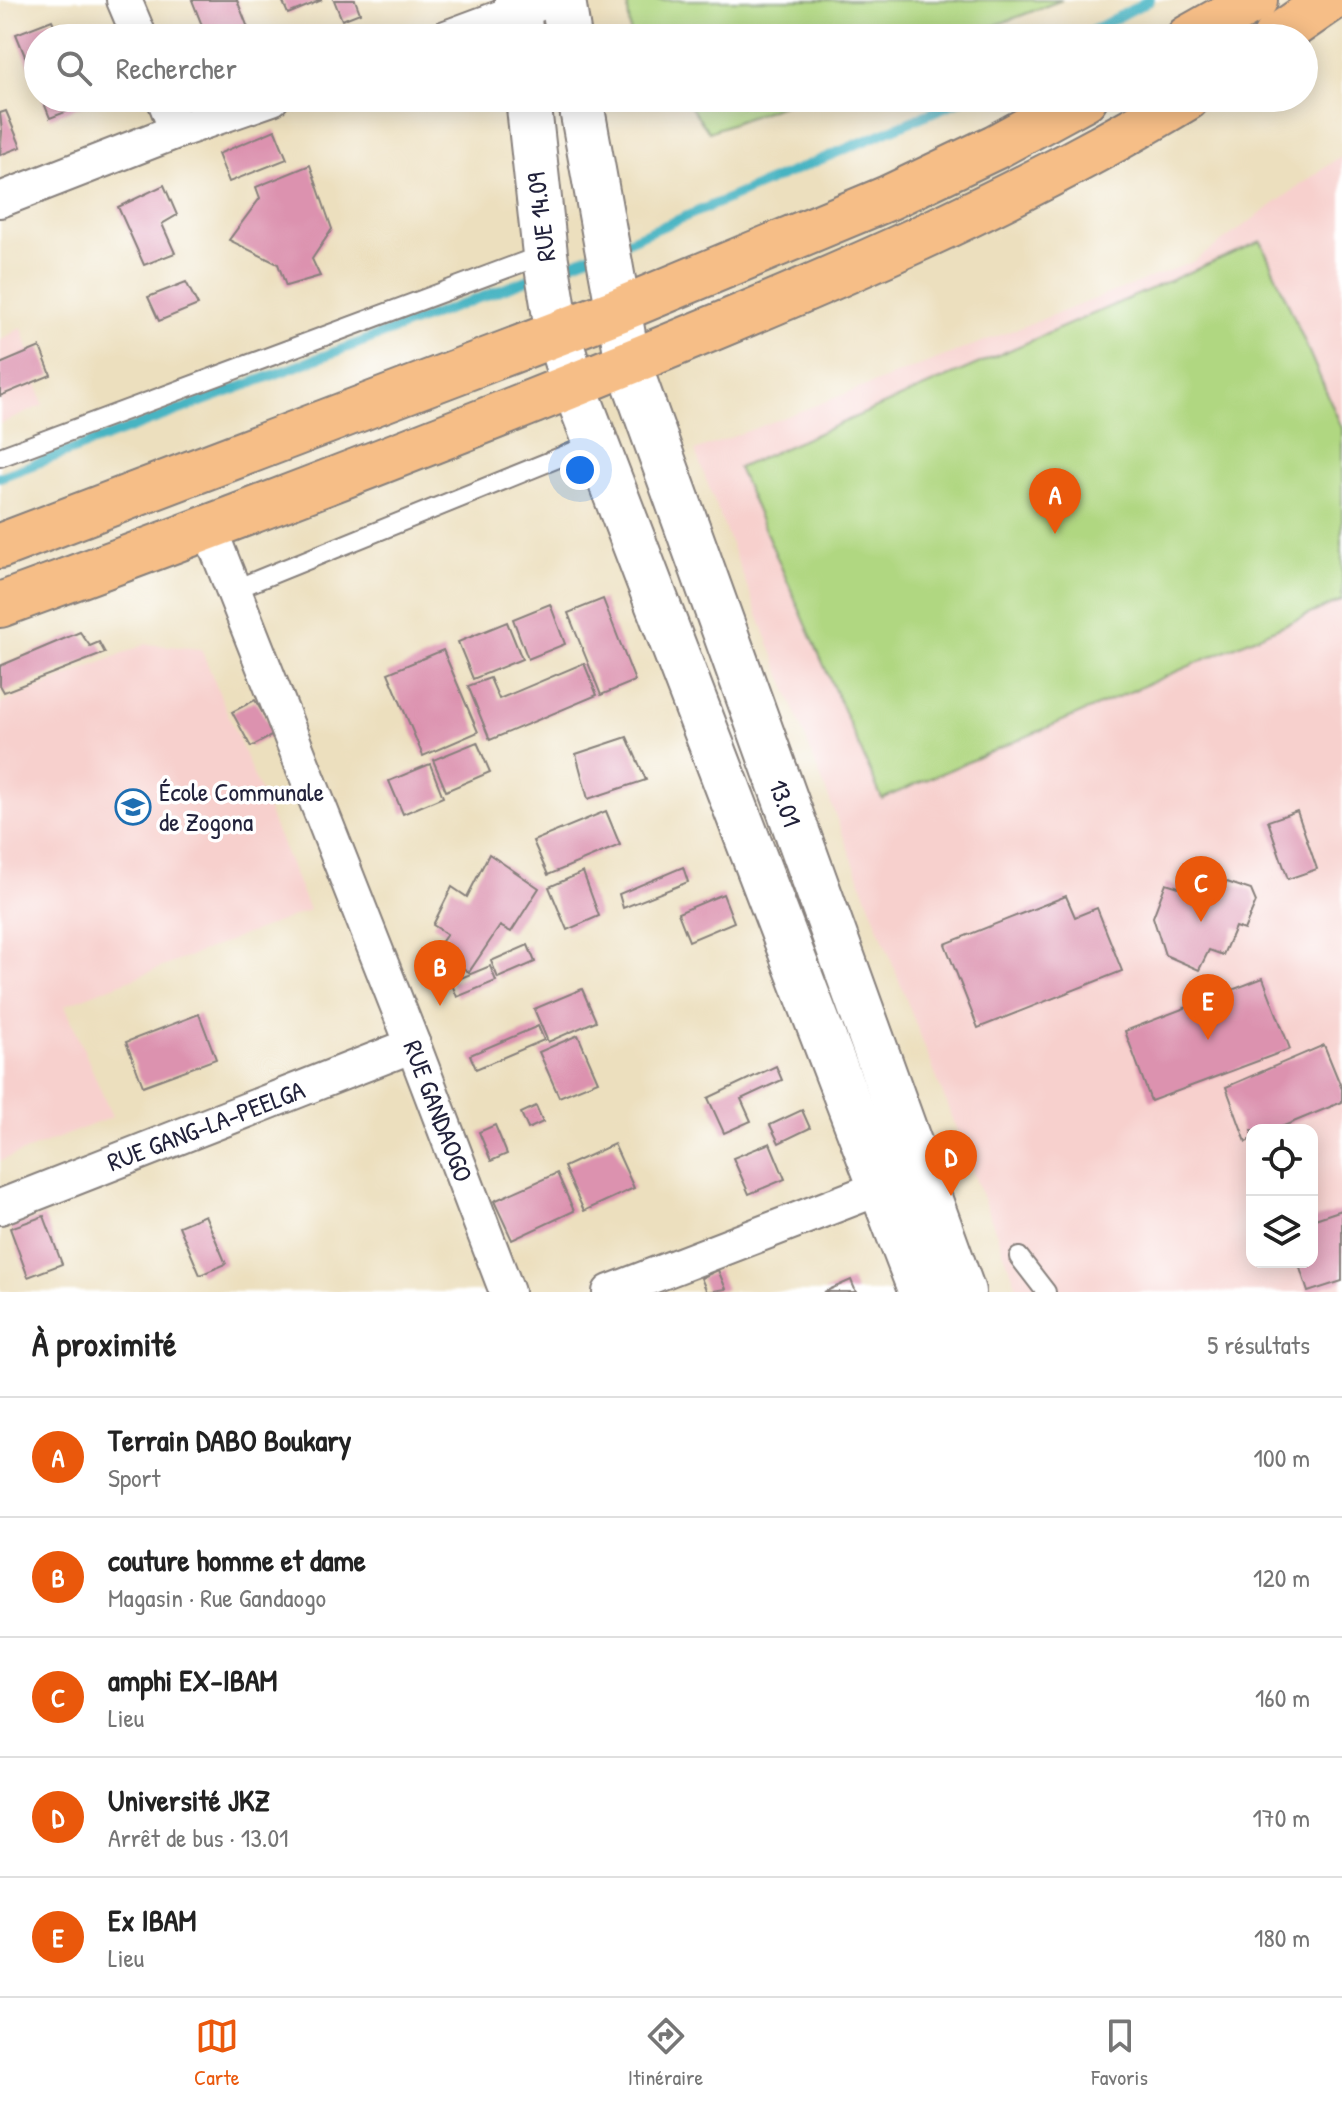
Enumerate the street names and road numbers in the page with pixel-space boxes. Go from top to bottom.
street label: RUE 14.09 [518,170,563,264]
street label: 13.01 [761,774,810,831]
street label: RUE GANDAOGO [395,1035,482,1187]
street label: RUE GANG-LA-PEELGA [102,1072,310,1179]

